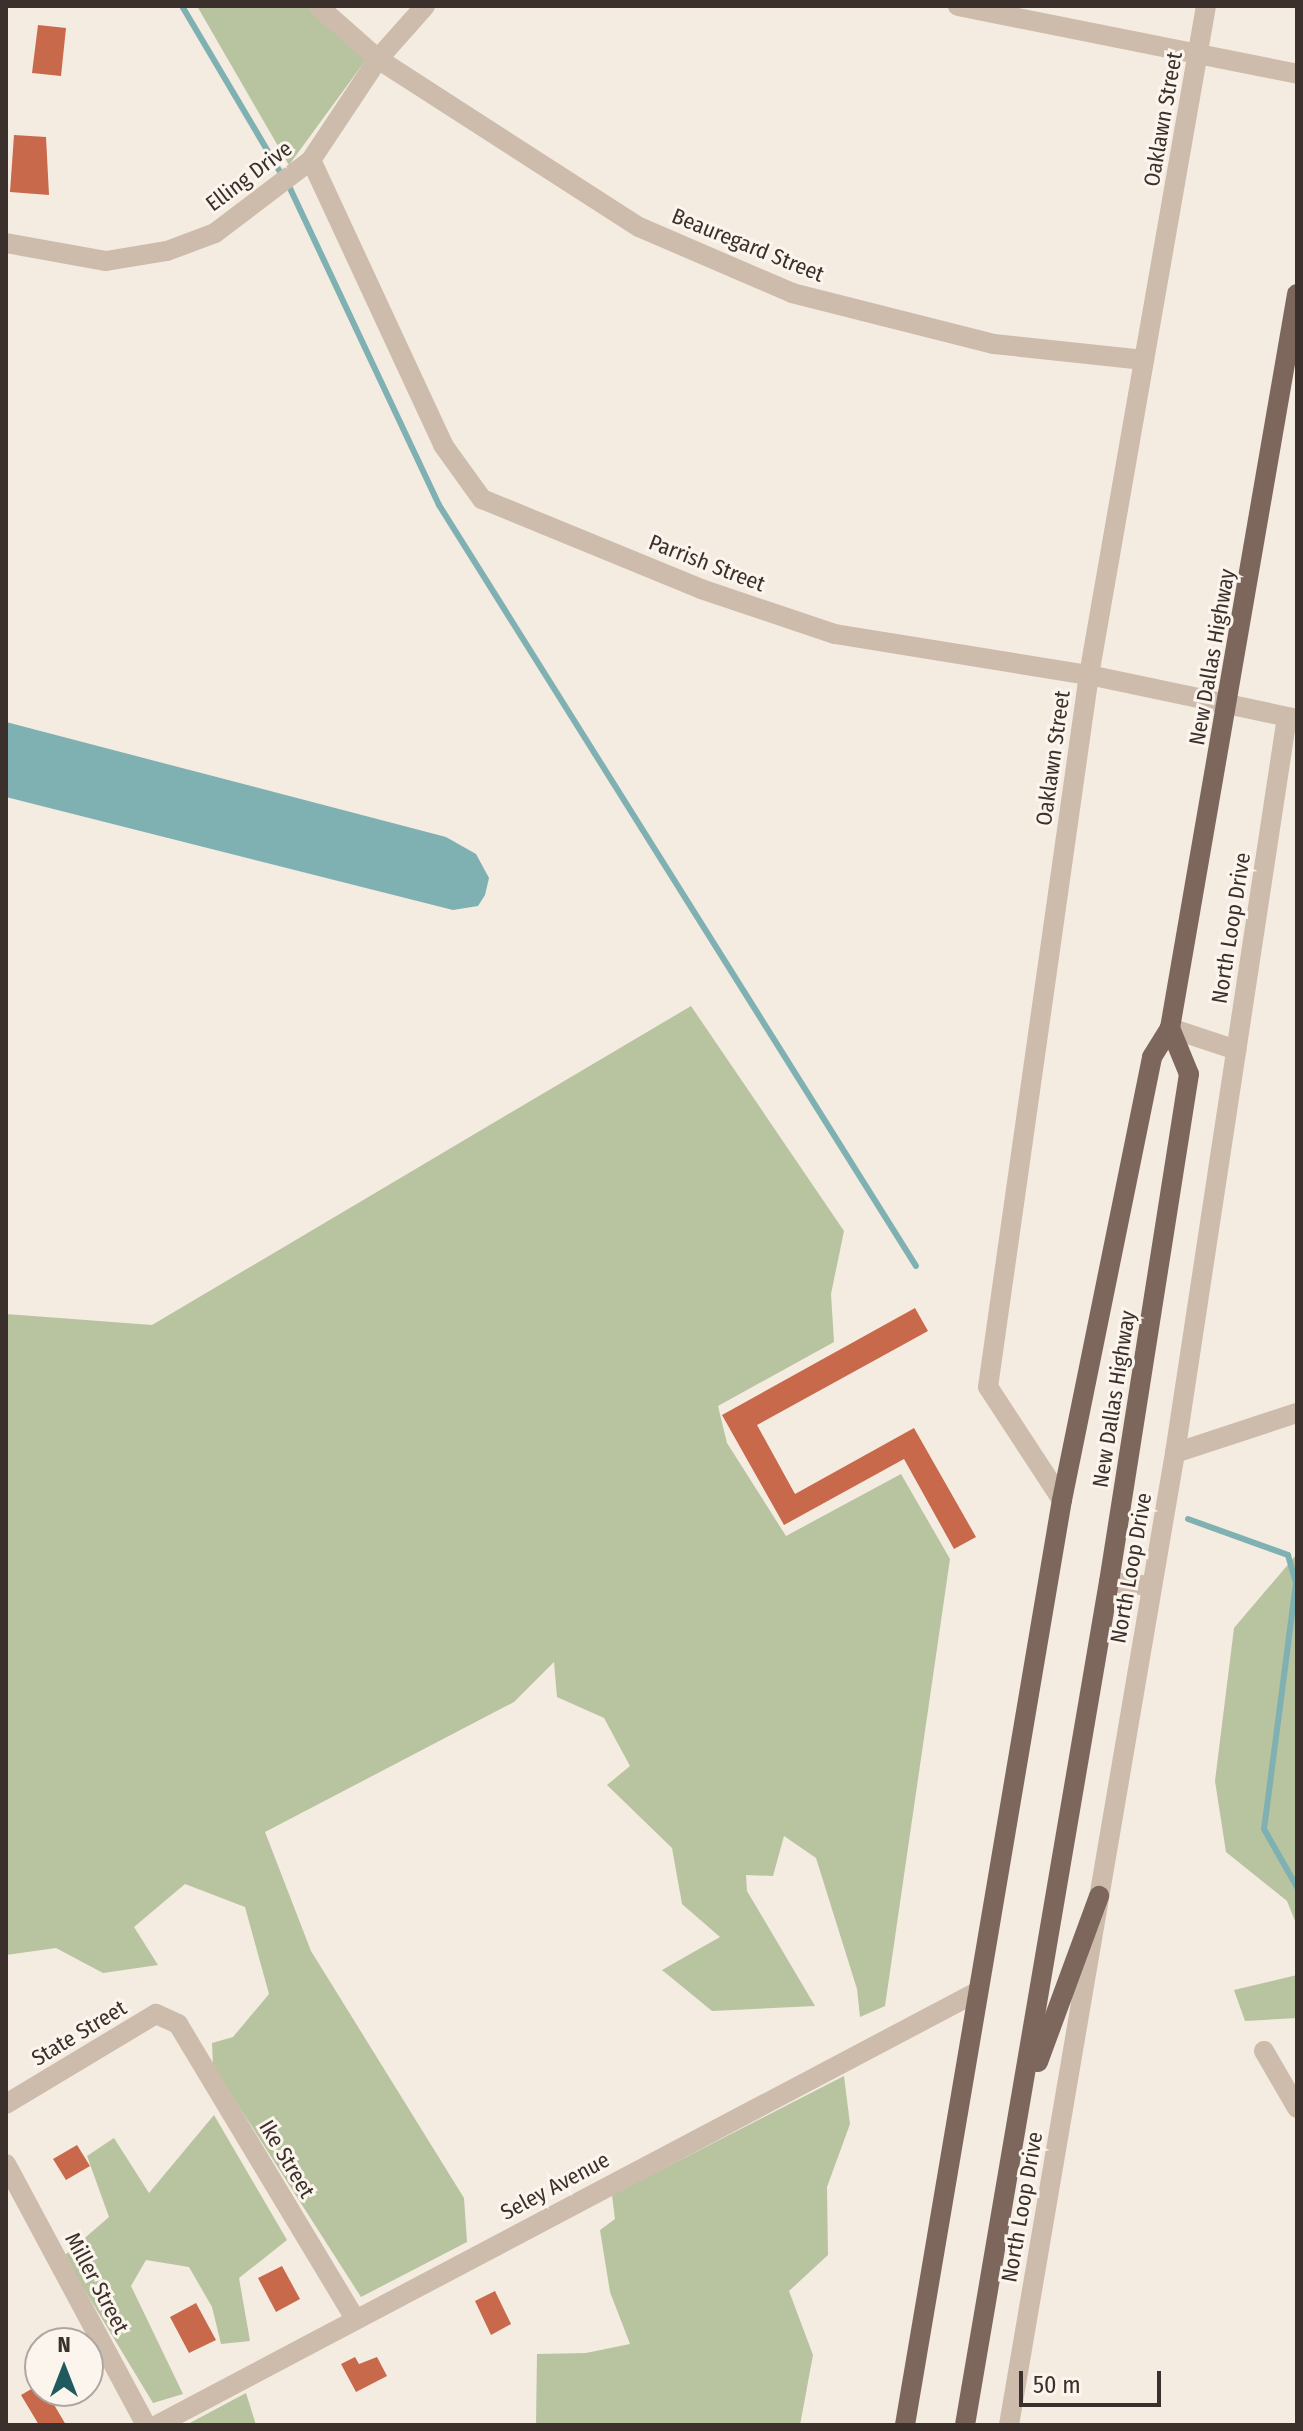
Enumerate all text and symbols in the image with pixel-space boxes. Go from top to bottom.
street label: Oaklawn Street [1138,50,1188,188]
street label: Elling Drive [201,135,297,217]
street label: Beauregard Street [668,202,828,288]
street label: Parrish Street [645,529,769,597]
street label: New Dallas Highway [1183,567,1241,747]
street label: Oaklawn Street [1030,689,1076,827]
street label: North Loop Drive [1206,851,1256,1005]
street label: New Dallas Highway [1087,1309,1141,1489]
street label: North Loop Drive [1105,1491,1157,1645]
street label: State Street [27,1994,131,2072]
street label: Ike Street [254,2115,320,2203]
street label: North Loop Drive [996,2130,1048,2284]
street label: Seley Avenue [496,2146,614,2226]
street label: Miller Street [59,2228,135,2338]
north arrow [24,2327,104,2407]
text: N [57,2331,71,2358]
scale bar [1023,2355,1165,2405]
text: 50 m [1033,2371,1081,2399]

